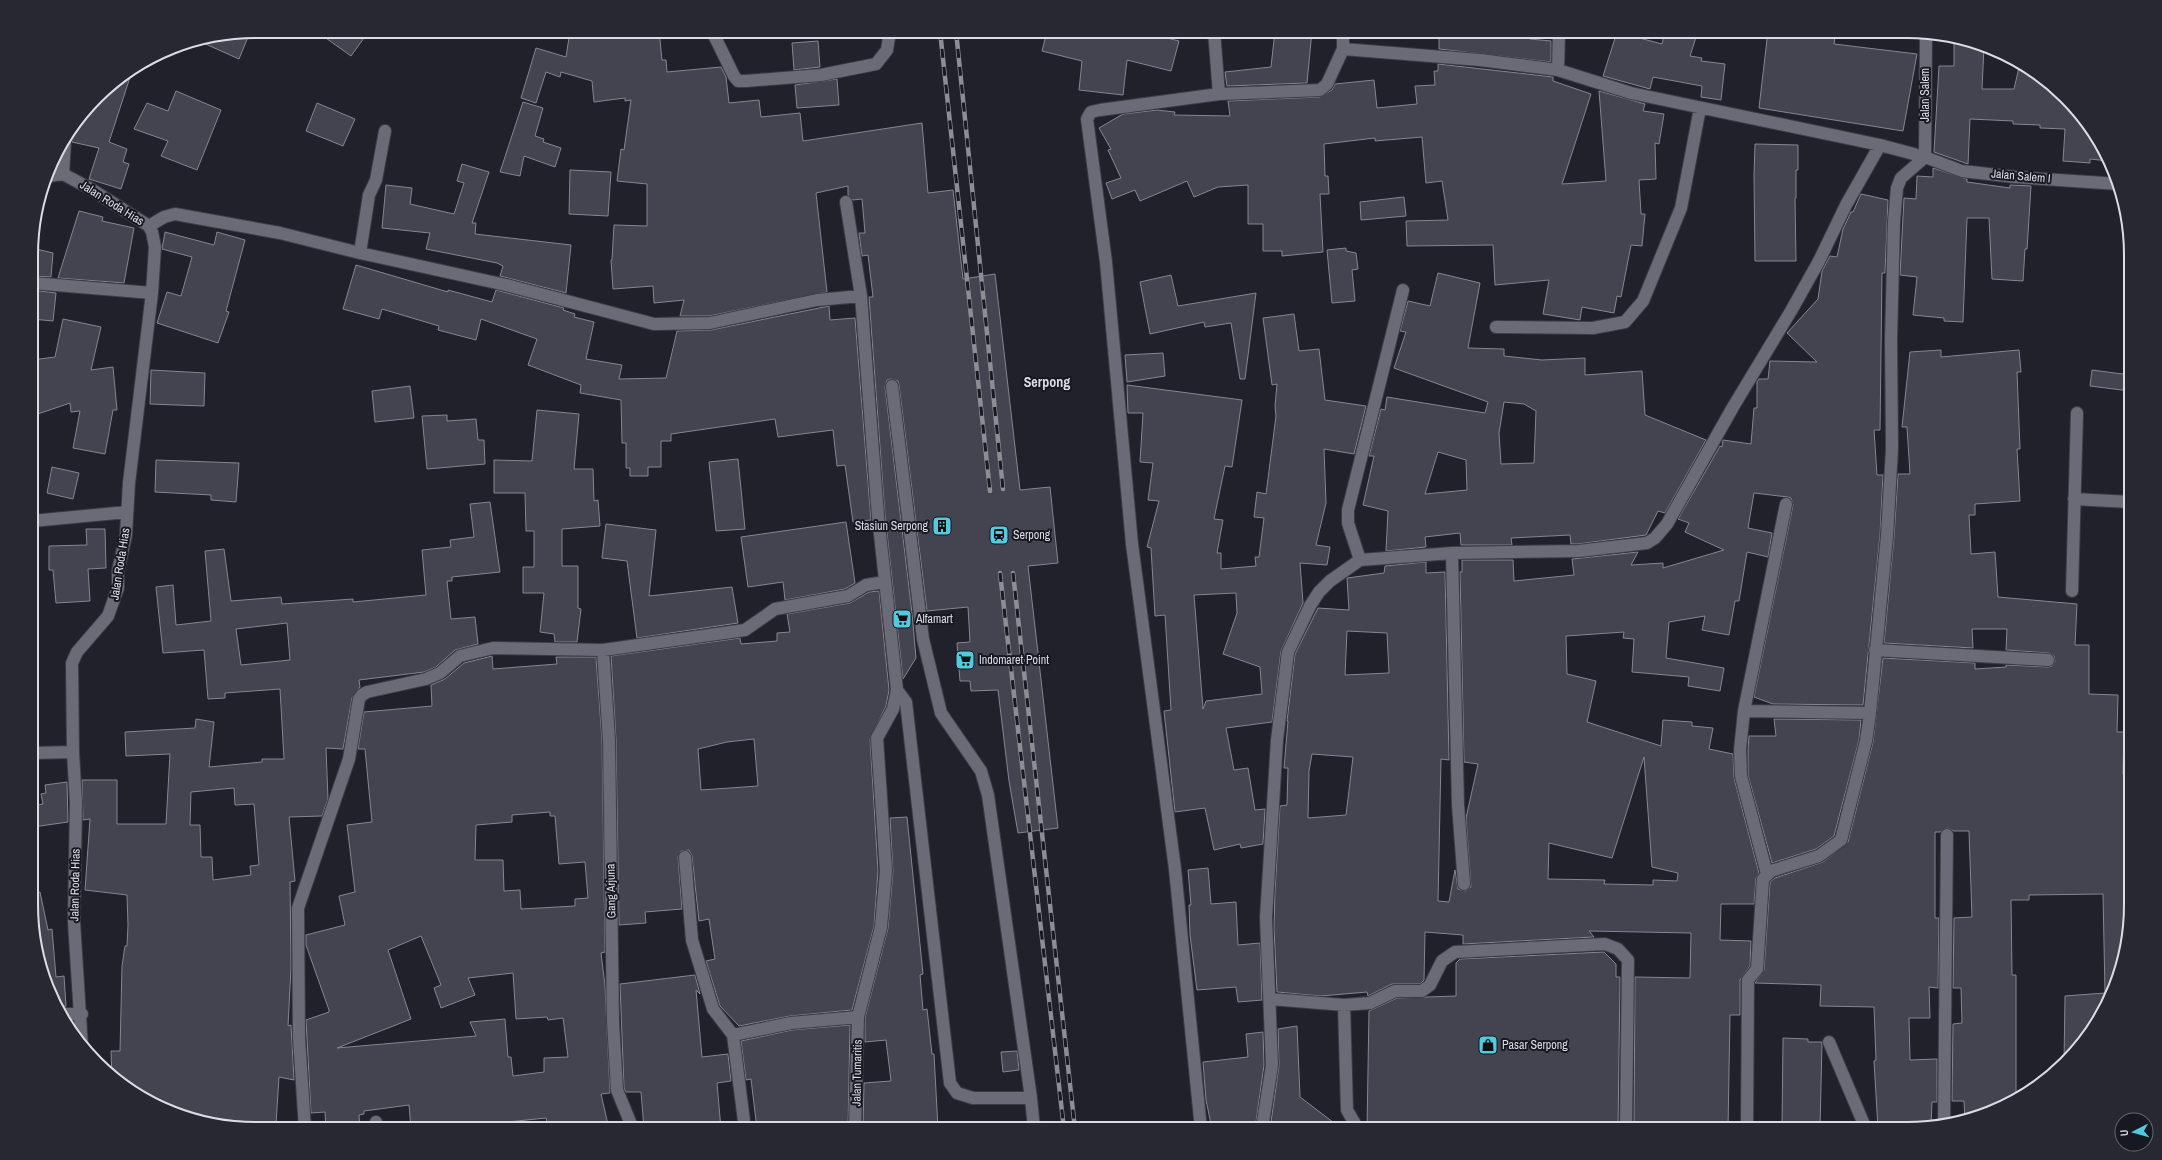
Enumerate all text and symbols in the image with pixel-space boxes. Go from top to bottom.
street label: Jalan Salem [1917,68,1933,122]
street label: Jalan Salem I [1991,165,2051,187]
street label: Jalan Roda Hias [77,177,147,229]
district label: Serpong [1024,373,1070,391]
building icon: Stasiun Serpong [931,515,953,537]
place label: Stasiun Serpong [855,518,929,534]
station icon: Serpong [988,524,1010,546]
street label: Jalan Roda Hias [106,527,134,601]
place label: Serpong [1013,527,1051,543]
supermarket icon: Alfamart [891,608,913,630]
place label: Alfamart [915,611,953,627]
supermarket icon: Indomaret Point [954,649,976,671]
place label: Indomaret Point [979,652,1049,668]
street label: Jalan Roda Hias [66,848,84,922]
street label: Gang Arjuna [603,863,619,918]
shop icon: Pasar Serpong [1477,1034,1499,1056]
place label: Pasar Serpong [1502,1037,1568,1053]
street label: Jalan Tumaritis [848,1039,866,1107]
north arrow [2114,1112,2154,1152]
text: U [2117,1129,2131,1137]

